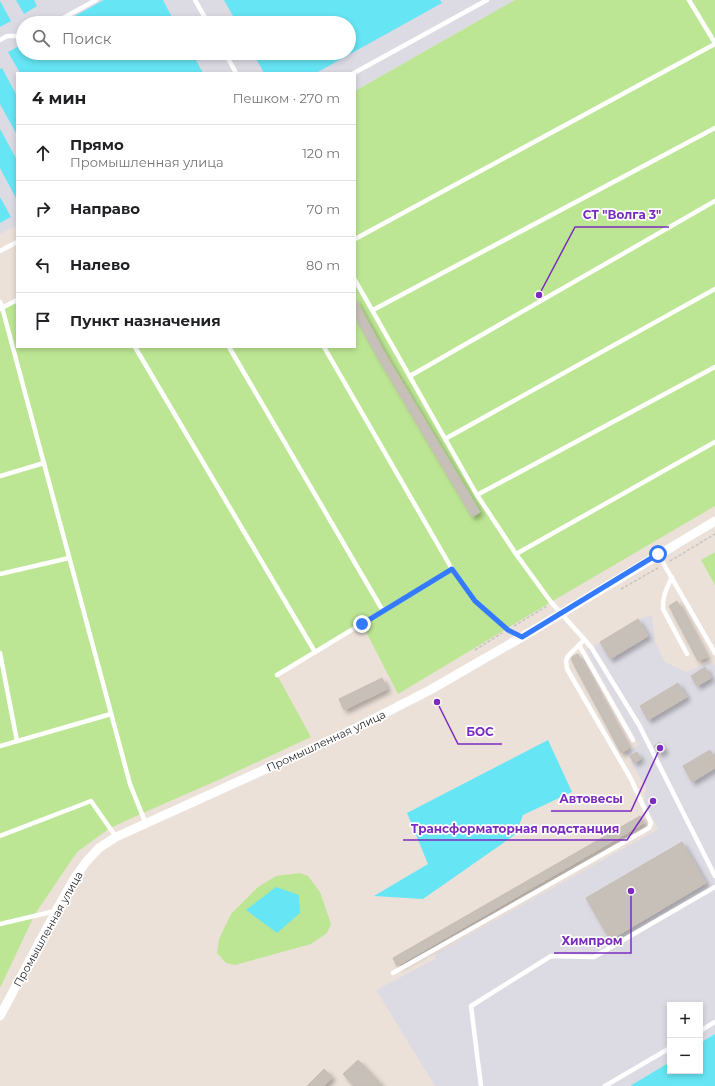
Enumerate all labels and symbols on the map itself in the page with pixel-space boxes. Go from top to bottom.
callout: СТ "Волга 3" [575,203,669,227]
text: СТ "Волга 3" [583,207,661,222]
route start [649,545,667,563]
route end [353,615,371,633]
street label: Промышленная улица [264,707,388,775]
callout: БОС [458,720,502,744]
text: БОС [466,724,494,739]
callout: Автовесы [551,787,631,811]
text: Автовесы [559,791,623,806]
callout: Трансформаторная подстанция [403,816,627,840]
text: Трансформаторная подстанция [411,821,619,836]
street label: Промышленная улица [10,869,86,989]
callout: Химпром [554,929,631,953]
text: Химпром [561,933,623,948]

